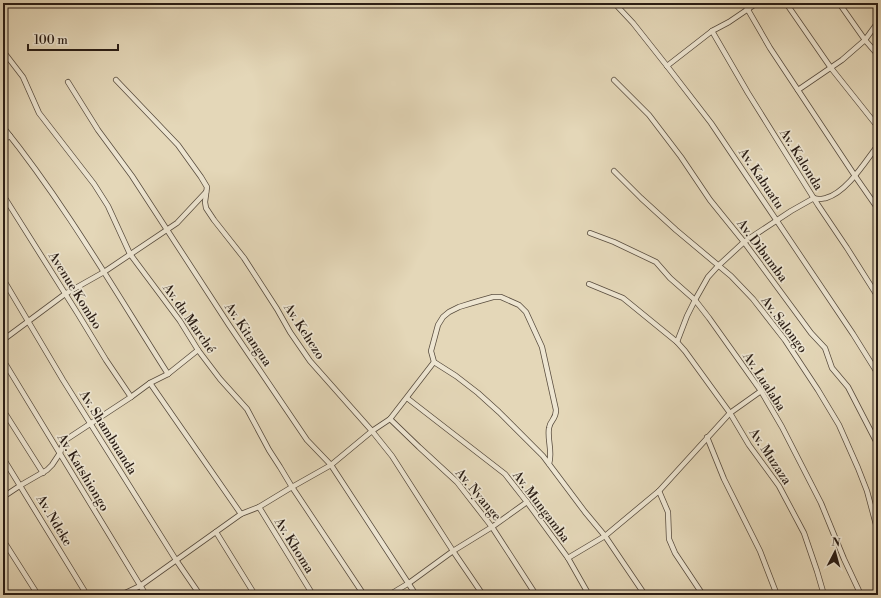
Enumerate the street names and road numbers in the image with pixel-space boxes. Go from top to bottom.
street label: Av. Kalonda [775,125,827,194]
street label: Av. Kabuatu [734,144,788,212]
street label: Av. Dibumba [733,215,791,285]
street label: Avenue Kombo [44,248,105,332]
street label: Av. du Marché [159,280,219,357]
street label: Av. Salongo [757,292,811,356]
street label: Av. Kitangua [220,299,276,370]
street label: Av. Kehezo [280,300,328,363]
street label: Av. Lualaba [739,348,789,414]
street label: Av. Shambuanda [75,387,141,478]
street label: Av. Muzaza [745,425,795,488]
street label: Av. Katshiongo [53,430,113,514]
street label: Av. Nyange [451,464,505,524]
street label: Av. Mungamba [509,467,573,546]
street label: Av. Ndeke [32,491,76,549]
street label: Av. Khoma [270,514,318,577]

